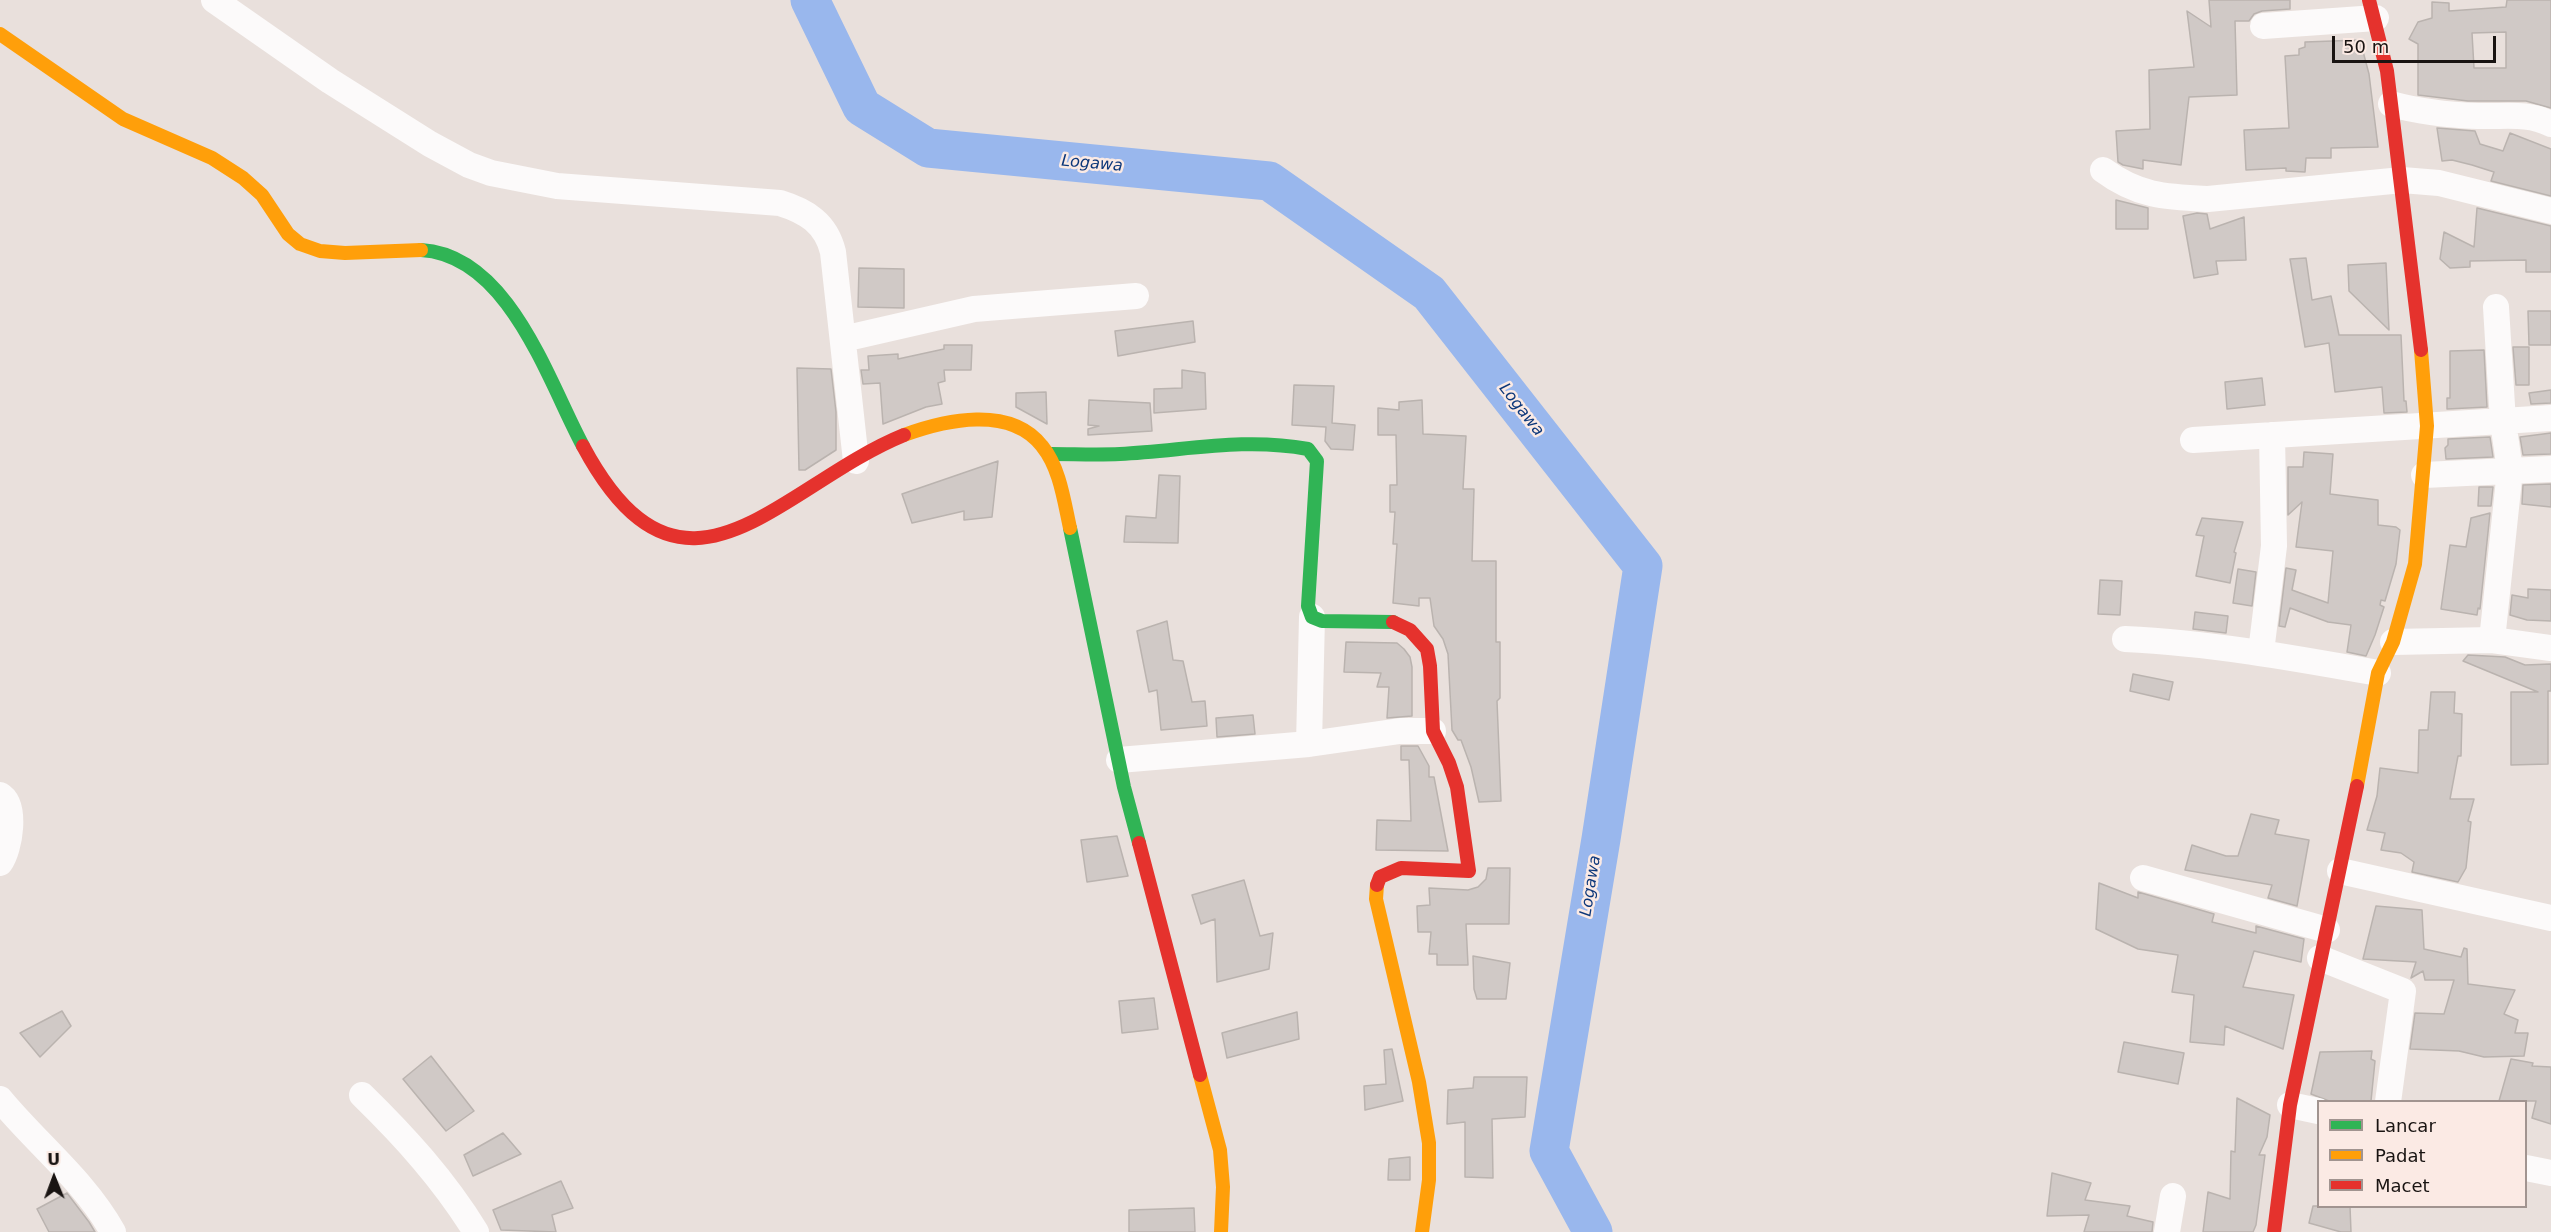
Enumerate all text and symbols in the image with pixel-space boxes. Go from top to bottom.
scale bar [2335,24,2498,62]
text: 50 m [2343,36,2389,57]
water label: Logawa [1061,152,1123,176]
water label: Logawa [1494,380,1548,440]
water label: Logawa [1577,854,1605,918]
legend [2317,1100,2527,1208]
text: Lancar [2375,1115,2436,1136]
text: Padat [2375,1145,2426,1166]
north arrow [24,1148,84,1208]
text: U [47,1150,60,1169]
text: Macet [2375,1175,2430,1196]

